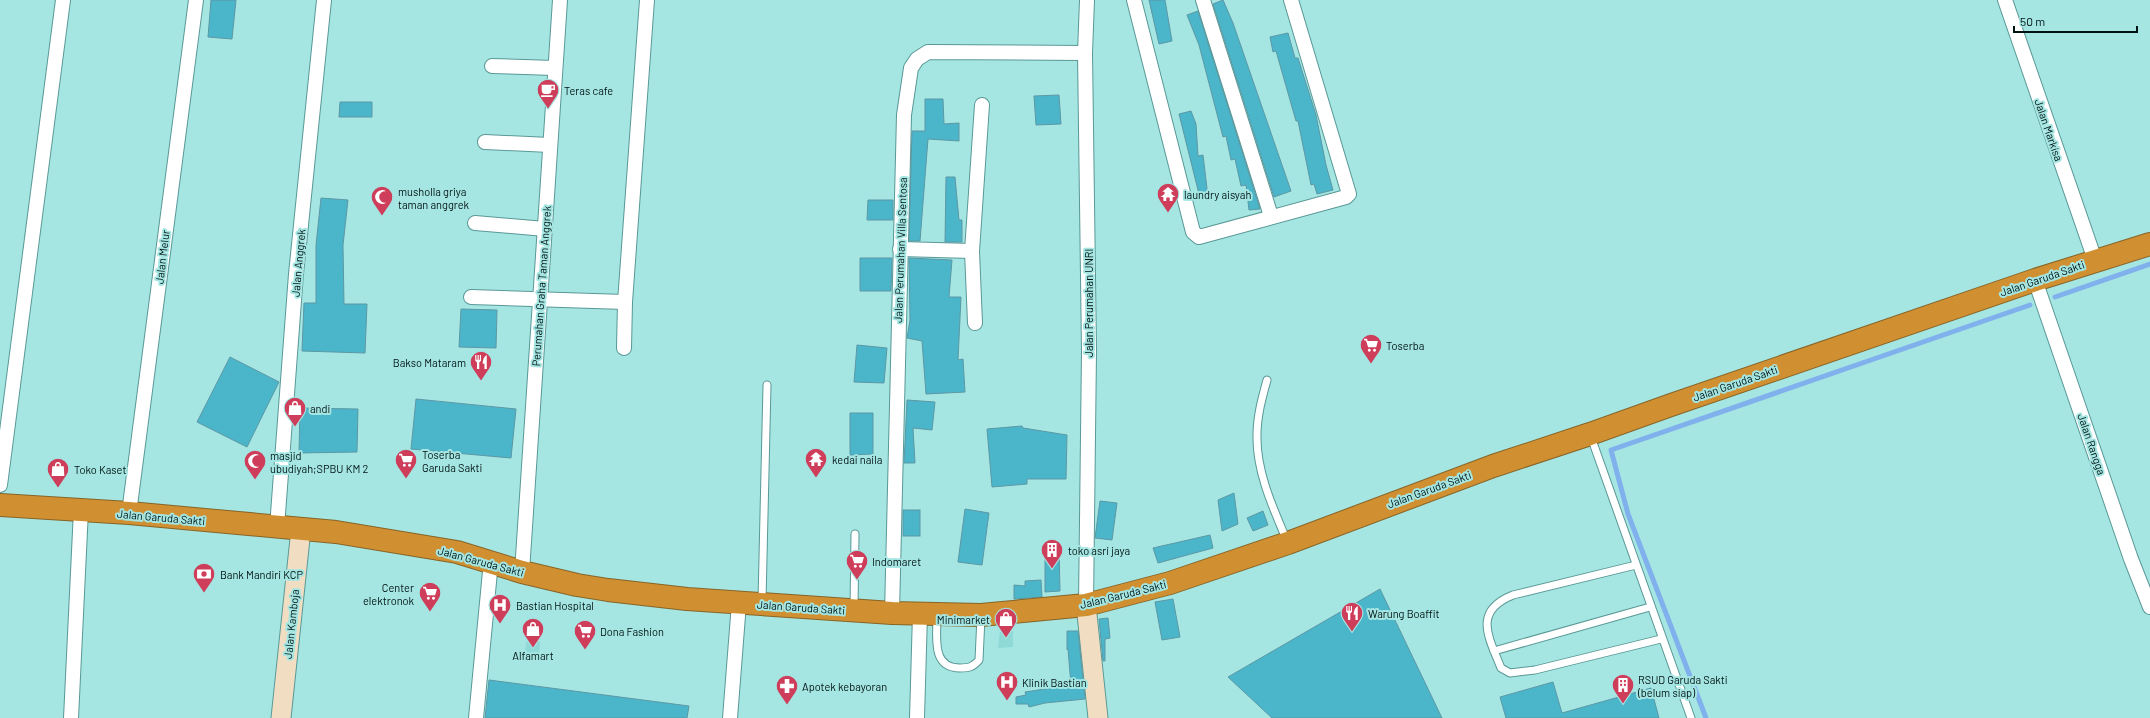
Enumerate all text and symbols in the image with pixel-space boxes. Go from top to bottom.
scale bar [2014,8,2137,34]
text: 50 m [2020,14,2045,28]
cafe icon: Teras cafe [535,77,561,110]
place label: Teras cafe [564,84,613,97]
street label: Jalan Markisa [2032,97,2066,163]
street label: Jalan Perumahan Villa Sentosa [891,177,909,323]
temple icon: laundry aisyah [1155,181,1181,214]
mosque icon: musholla griya taman anggrek [369,184,395,217]
place label: musholla griya taman anggrek [398,185,470,211]
place label: laundry aisyah [1184,188,1251,201]
street label: Perumahan Graha Taman Anggrek [529,205,553,367]
street label: Jalan Anggrek [289,228,307,297]
street label: Jalan Melur [152,229,172,285]
street label: Jalan Perumahan UNRI [1082,249,1095,357]
street label: Jalan Garuda Sakti [1998,257,2086,299]
supermarket icon: Toserba [1358,332,1384,365]
place label: Toserba [1386,339,1424,352]
restaurant icon: Bakso Mataram [468,349,494,382]
place label: Bakso Mataram [393,356,466,369]
street label: Jalan Garuda Sakti [1691,362,1779,404]
shop icon: andi [282,395,308,428]
place label: andi [310,402,330,415]
street label: Jalan Rangga [2075,412,2109,476]
temple icon: kedai naila [803,446,829,479]
supermarket icon: Toserba Garuda Sakti [393,447,419,480]
mosque icon: masjid ubudiyah;SPBU KM 2 [242,448,268,481]
place label: Toserba Garuda Sakti [422,448,483,474]
place label: masjid ubudiyah;SPBU KM 2 [270,449,368,475]
place label: kedai naila [832,453,882,466]
shop icon: Toko Kaset [45,456,71,489]
place label: Toko Kaset [74,463,126,476]
street label: Jalan Garuda Sakti [1385,468,1473,510]
street label: Jalan Garuda Sakti [116,507,206,527]
building icon: toko asri jaya [1039,537,1065,570]
street label: Jalan Garuda Sakti [437,543,526,579]
place label: toko asri jaya [1068,544,1130,557]
supermarket icon: Indomaret [844,548,870,581]
place label: Indomaret [872,555,921,568]
bank icon: Bank Mandiri KCP [191,561,217,594]
place label: Bank Mandiri KCP [220,568,304,581]
street label: Jalan Garuda Sakti [1078,577,1168,611]
supermarket icon: Center elektronok [417,580,443,613]
place label: Center elektronok [363,581,414,607]
street label: Jalan Kamboja [281,589,301,659]
hospital icon: Bastian Hospital [487,592,513,625]
street label: Jalan Garuda Sakti [756,597,846,617]
place label: Bastian Hospital [516,599,594,612]
restaurant icon: Warung Boaffit [1339,600,1365,633]
shop icon: Minimarket [993,606,1019,639]
place label: Warung Boaffit [1368,607,1439,620]
place label: Minimarket [937,613,990,626]
shop icon: Alfamart [520,616,546,649]
supermarket icon: Dona Fashion [572,618,598,651]
place label: Dona Fashion [600,625,664,638]
place label: Alfamart [512,649,554,662]
hospital icon: Klinik Bastian [994,669,1020,702]
building icon: RSUD Garuda Sakti (belum siap) [1610,672,1636,705]
pharmacy icon: Apotek kebayoran [774,673,800,706]
place label: RSUD Garuda Sakti (belum siap) [1637,673,1728,699]
place label: Klinik Bastian [1022,676,1087,689]
place label: Apotek kebayoran [802,680,887,693]

